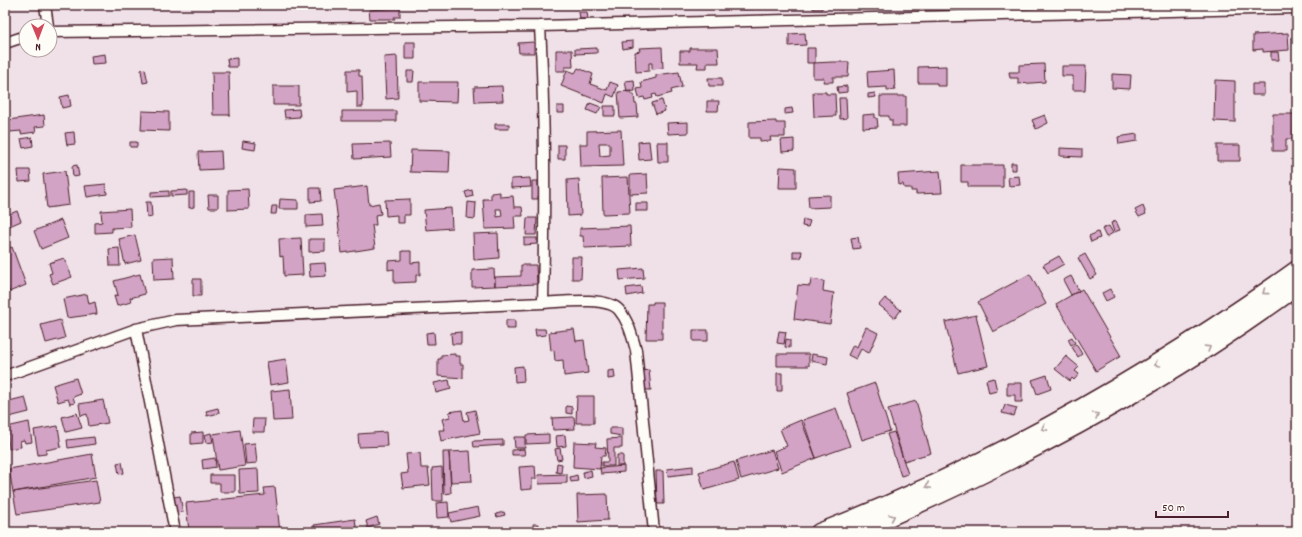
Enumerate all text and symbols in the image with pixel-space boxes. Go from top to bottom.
north arrow [18,18,58,58]
text: N [35,38,41,54]
one-way arrow [1263,287,1270,294]
one-way arrow [1204,346,1211,353]
one-way arrow [1154,359,1161,366]
one-way arrow [1092,413,1099,420]
one-way arrow [1041,423,1048,431]
one-way arrow [924,481,932,489]
scale bar [1156,493,1228,519]
text: 50 m [1162,500,1185,517]
one-way arrow [888,514,896,522]

